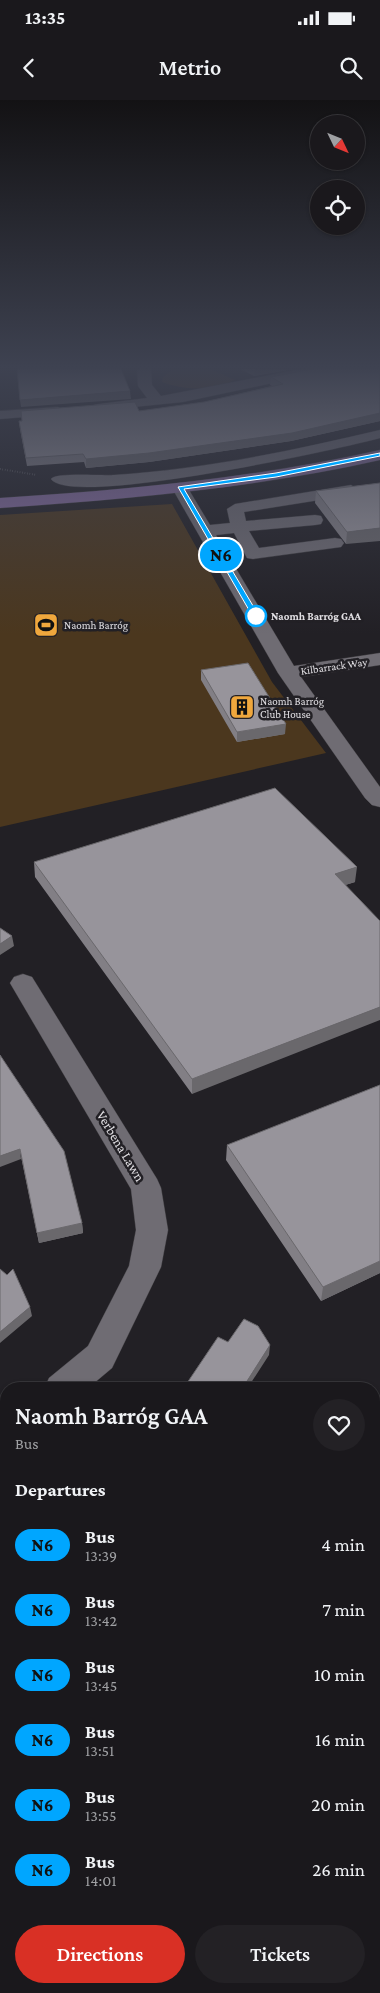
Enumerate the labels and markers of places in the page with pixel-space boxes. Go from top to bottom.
marker: Naomh Barróg GAA [245,605,267,627]
place label: Naomh Barróg GAA [271,610,362,622]
sports icon: Naomh Barróg [33,612,59,638]
place label: Naomh Barróg [64,619,129,632]
building icon: Naomh Barróg Club House [229,694,255,720]
place label: Naomh Barróg Club House [260,695,325,720]

